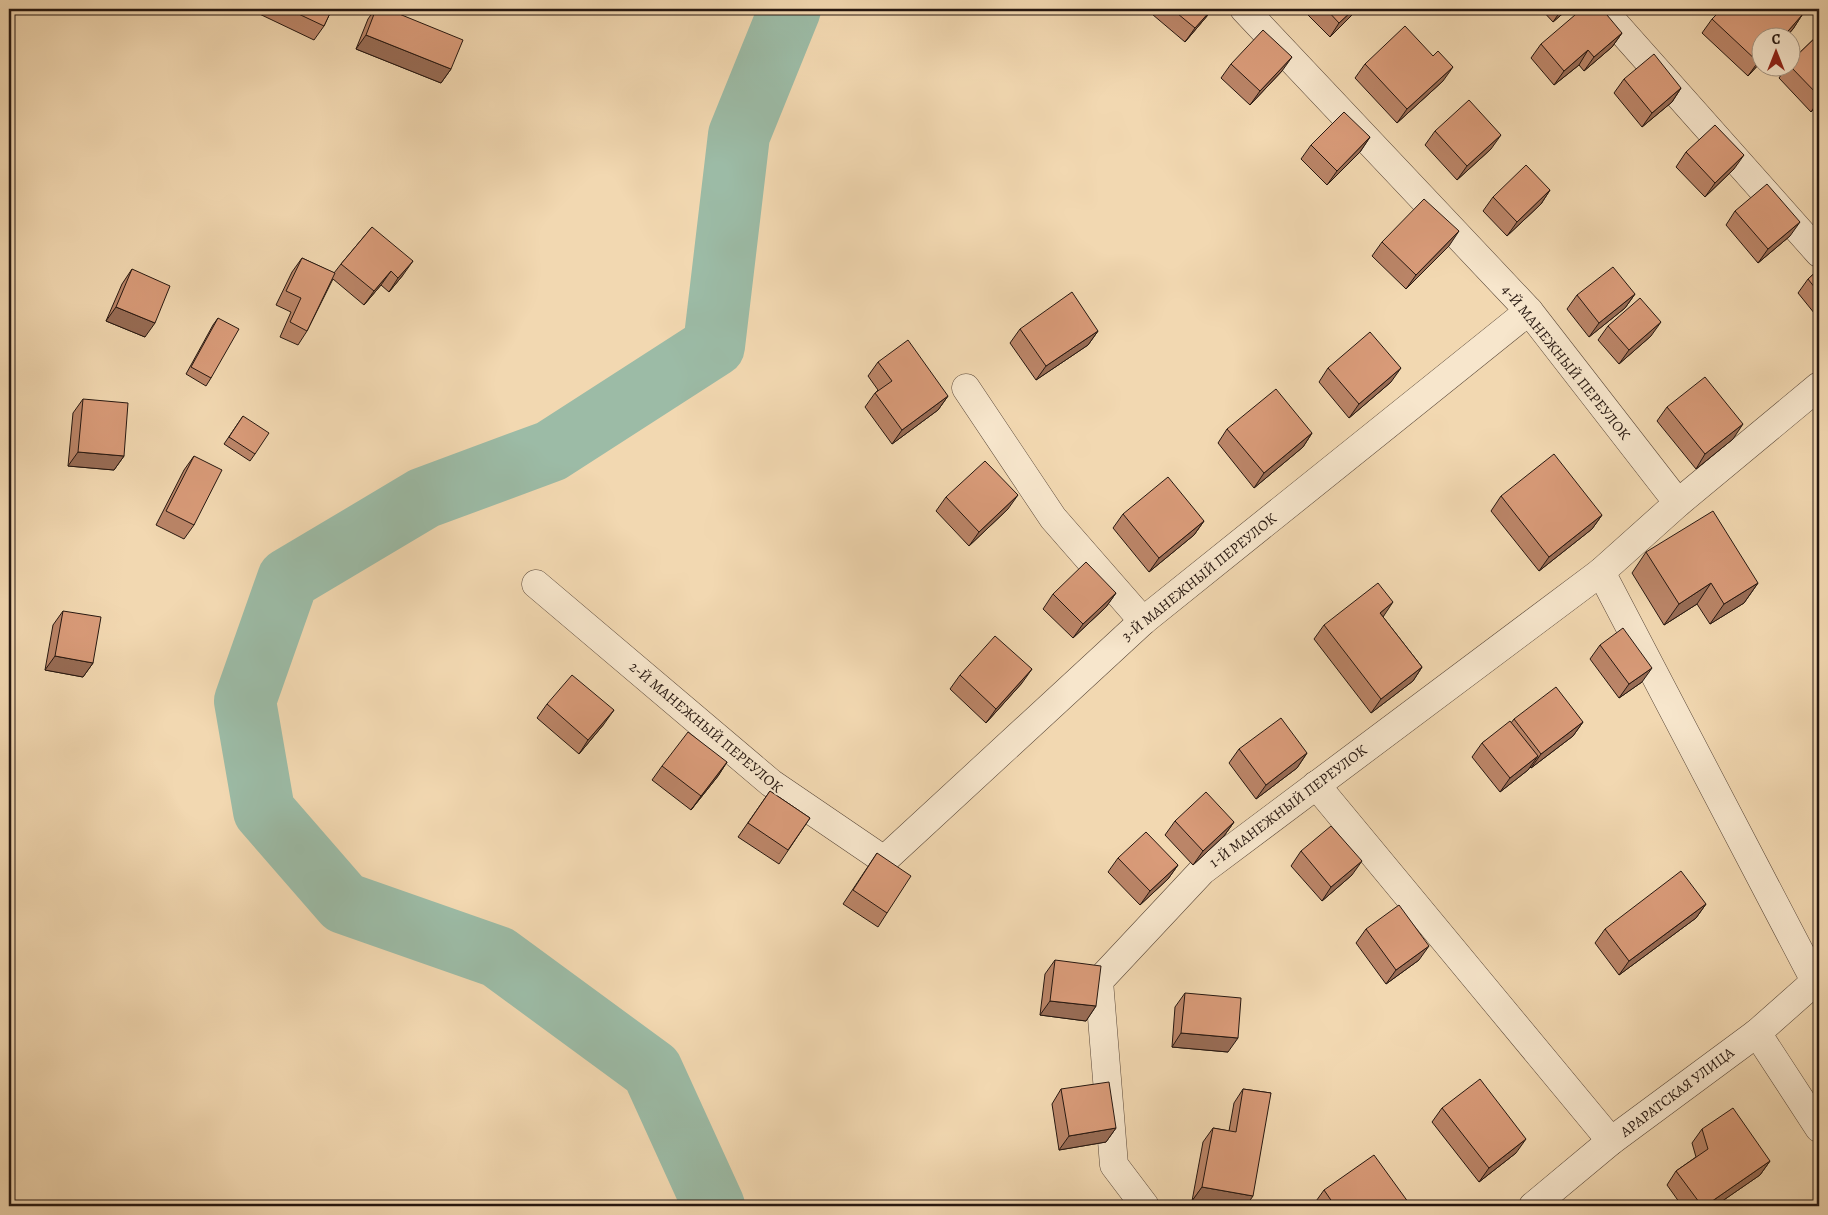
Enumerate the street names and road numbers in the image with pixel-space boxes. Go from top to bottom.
street label: 4-Й МАНЕЖНЫЙ ПЕРЕУЛОК [1497,280,1635,444]
street label: 3-Й МАНЕЖНЫЙ ПЕРЕУЛОК [1117,508,1281,646]
street label: 2-Й МАНЕЖНЫЙ ПЕРЕУЛОК [625,657,787,797]
street label: 1-Й МАНЕЖНЫЙ ПЕРЕУЛОК [1205,740,1371,872]
street label: АРАРАТСКАЯ УЛИЦА [1615,1042,1738,1142]

